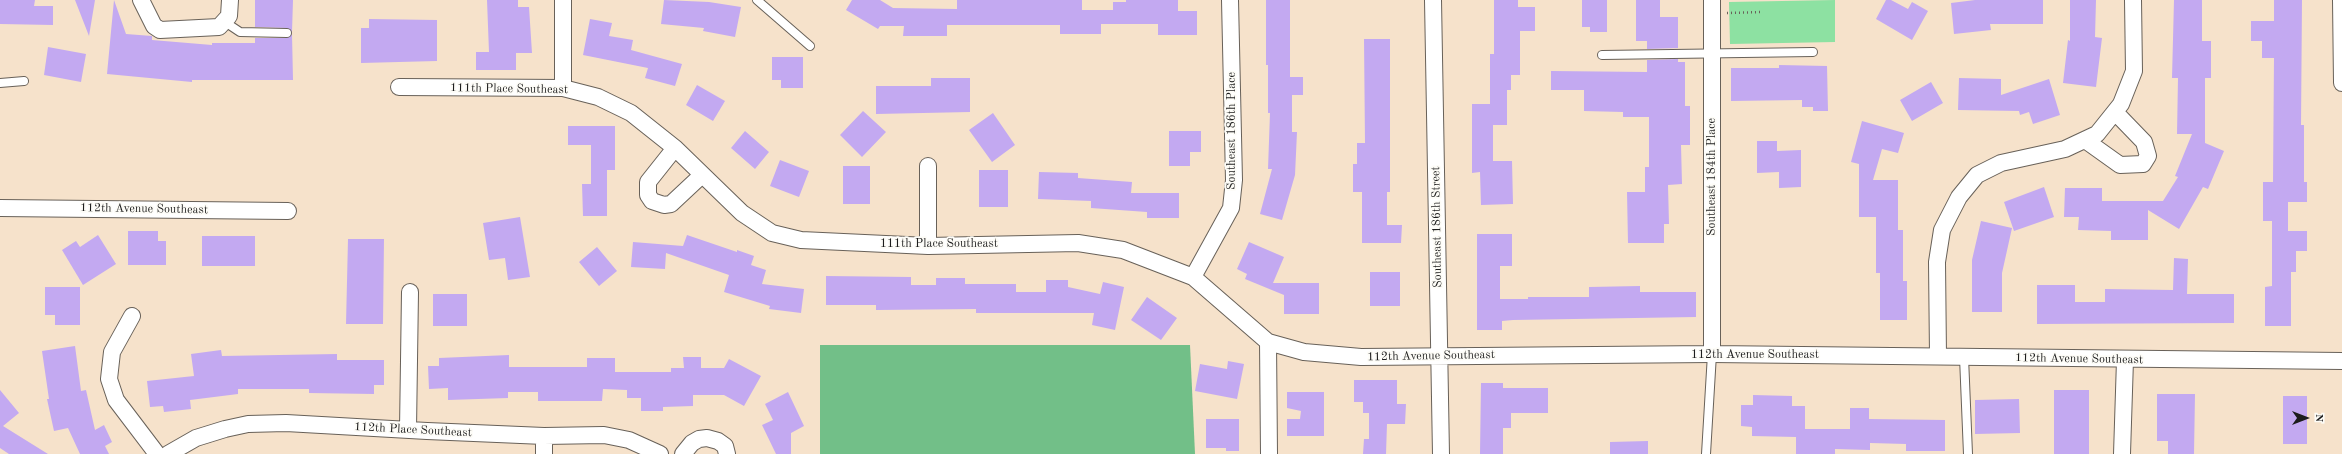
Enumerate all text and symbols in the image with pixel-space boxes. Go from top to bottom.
street label: Southeast 186th Place [1225,72,1239,190]
street label: 111th Place Southeast [450,81,568,97]
street label: Southeast 184th Place [1705,118,1719,236]
street label: Southeast 186th Street [1429,166,1445,288]
street label: 112th Avenue Southeast [80,201,208,217]
street label: 111th Place Southeast [880,237,998,251]
street label: 112th Avenue Southeast [1367,348,1495,364]
street label: 112th Avenue Southeast [1691,348,1819,362]
street label: 112th Avenue Southeast [2015,351,2143,367]
north arrow [2286,398,2326,438]
text: N [2313,414,2324,422]
street label: 112th Place Southeast [354,420,472,440]

